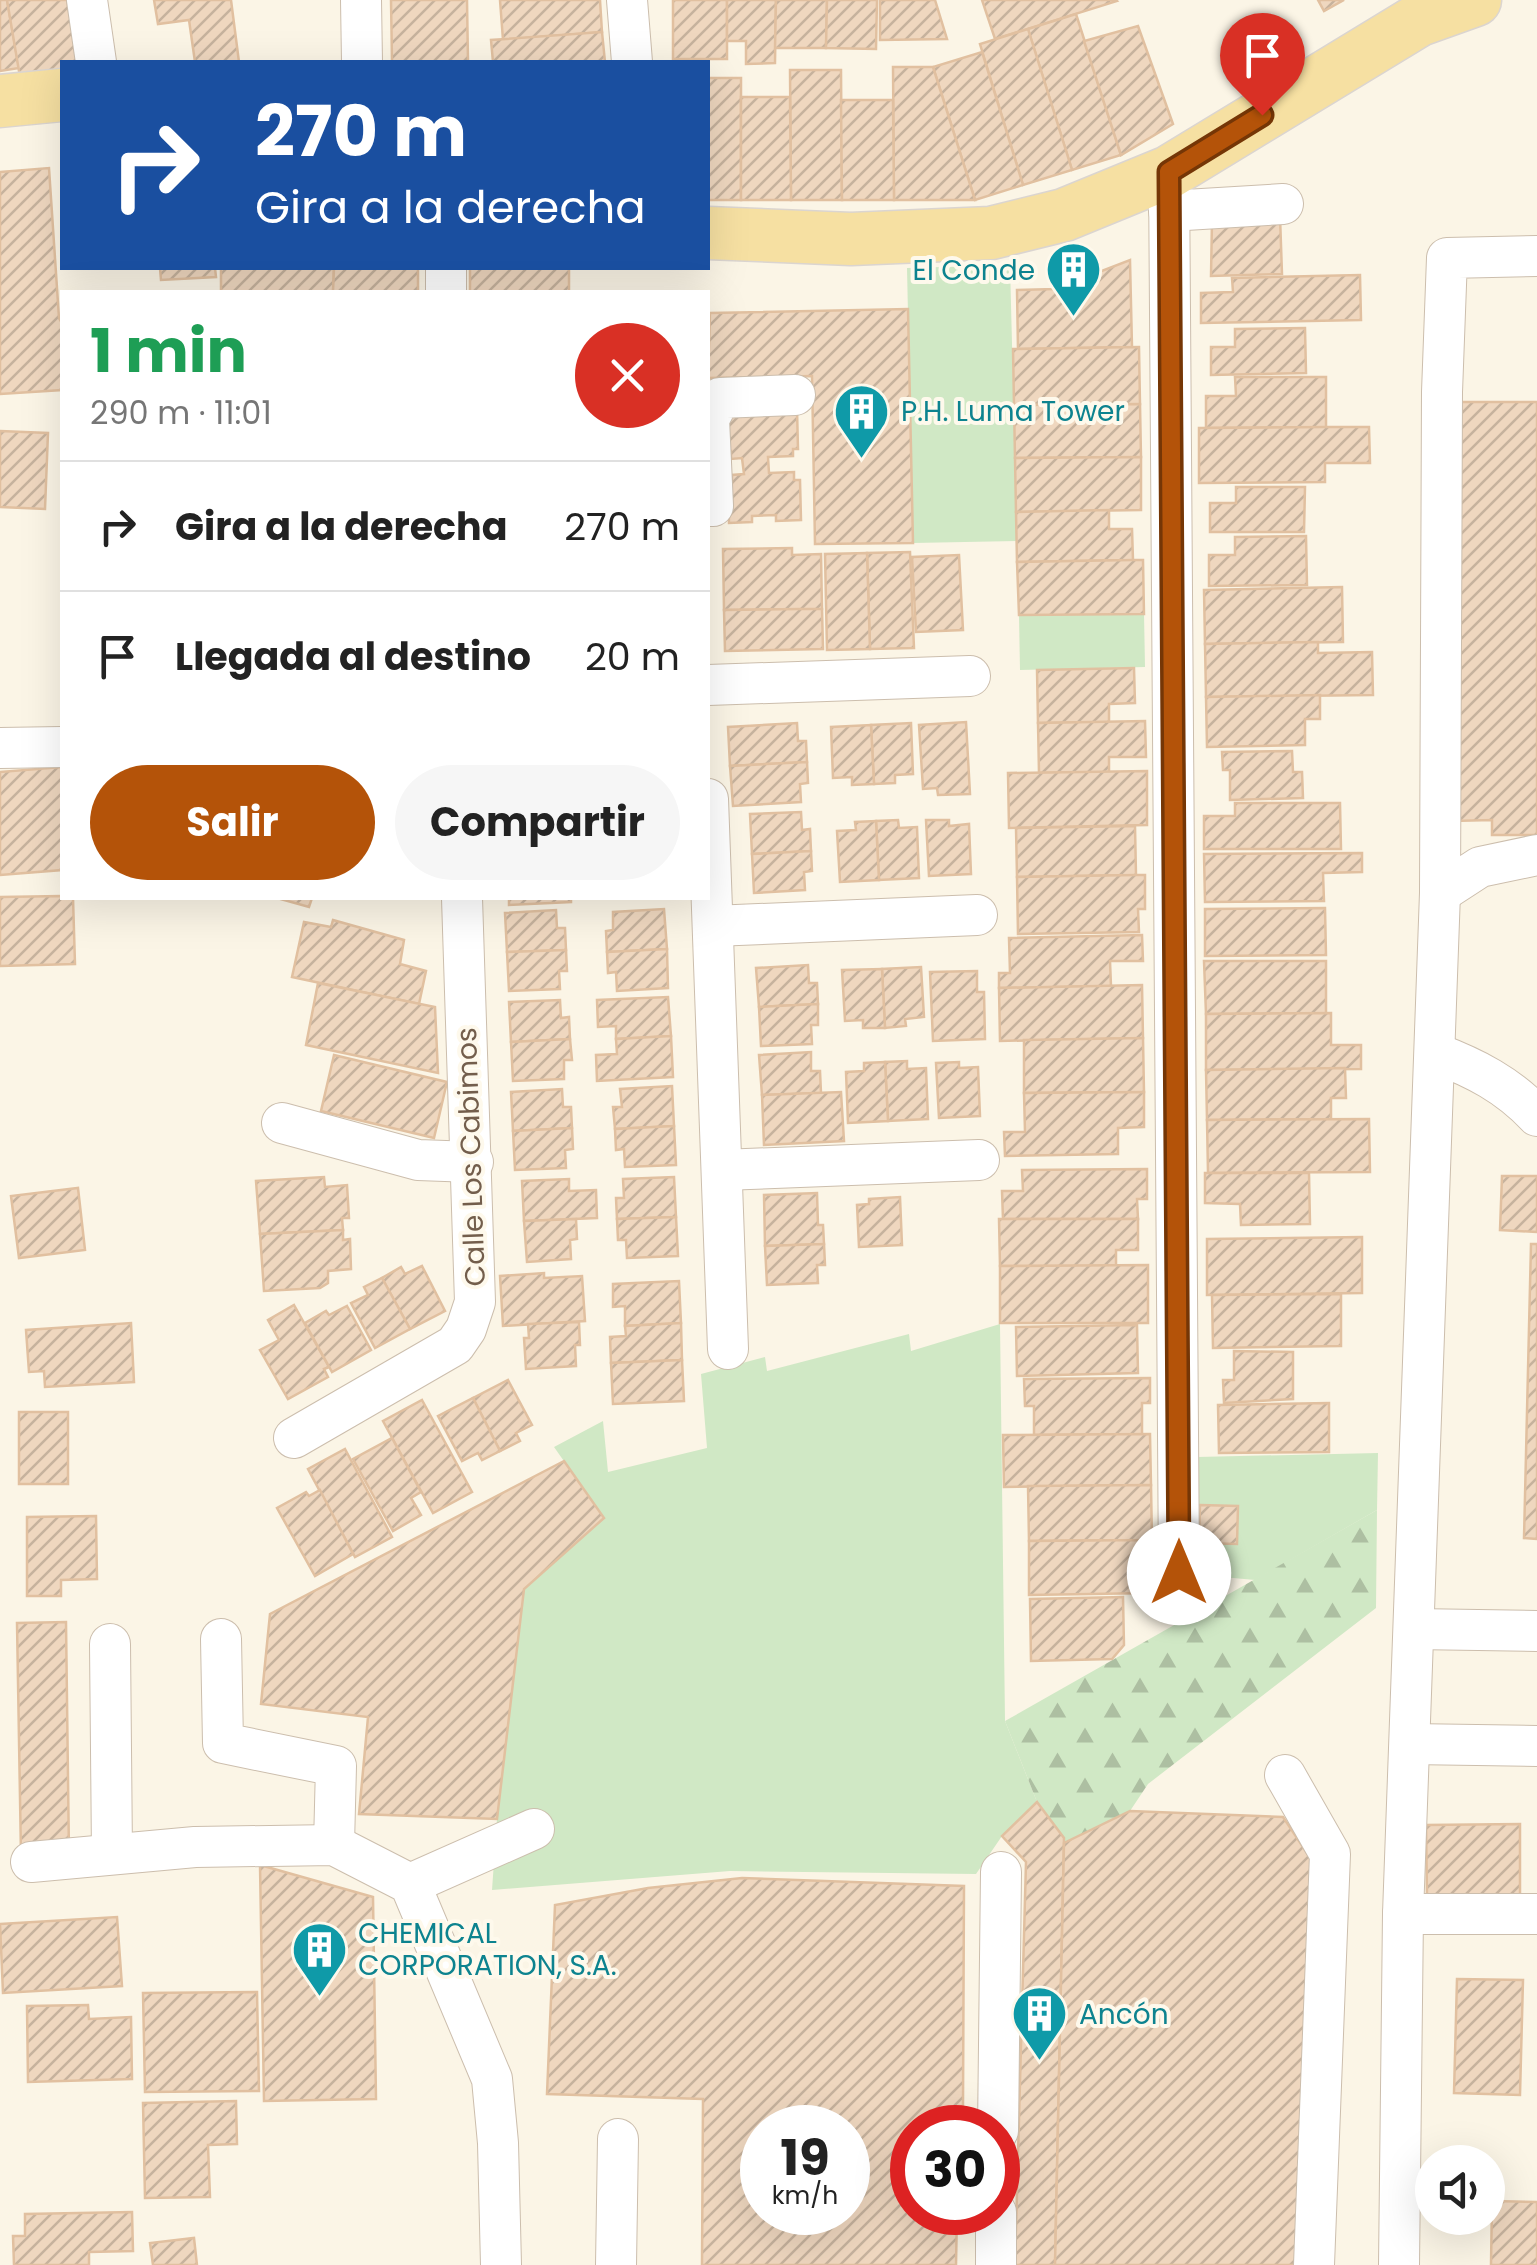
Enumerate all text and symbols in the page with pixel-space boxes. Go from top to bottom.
pin [1220,13,1305,116]
icon: arrive [1235,28,1290,83]
text: 270 m [255,82,467,181]
icon: right [90,100,220,230]
text: Gira a la derecha [255,176,646,239]
building icon: El Conde [1044,240,1104,319]
place label: El Conde [913,251,1035,290]
text: 1 min [90,309,247,393]
button: close [575,323,680,428]
building icon: P.H. Luma Tower [832,381,892,460]
text: 290 m · 11:01 [90,390,272,435]
place label: P.H. Luma Tower [901,392,1125,431]
icon: right [90,499,145,554]
text: Gira a la derecha [175,500,508,553]
text: 270 m [564,500,680,553]
icon: arrive [90,629,145,684]
text: Llegada al destino [175,630,531,683]
text: 20 m [585,630,680,683]
button: Salir [90,765,375,880]
button: Compartir [395,765,680,880]
street label: Calle Los Cabimos [447,1027,495,1287]
position arrow [1127,1521,1231,1625]
place label: CHEMICAL CORPORATION, S.A. [358,1914,617,1985]
building icon: CHEMICAL CORPORATION, S.A. [289,1919,349,1998]
building icon: Ancón [1010,1984,1070,2063]
place label: Ancón [1079,1995,1169,2034]
speed limit sign: 30 [890,2105,1020,2235]
text: 19 [780,2122,830,2193]
map controls [1415,2145,1505,2235]
button: sound [1415,2145,1505,2235]
text: km/h [772,2178,838,2213]

